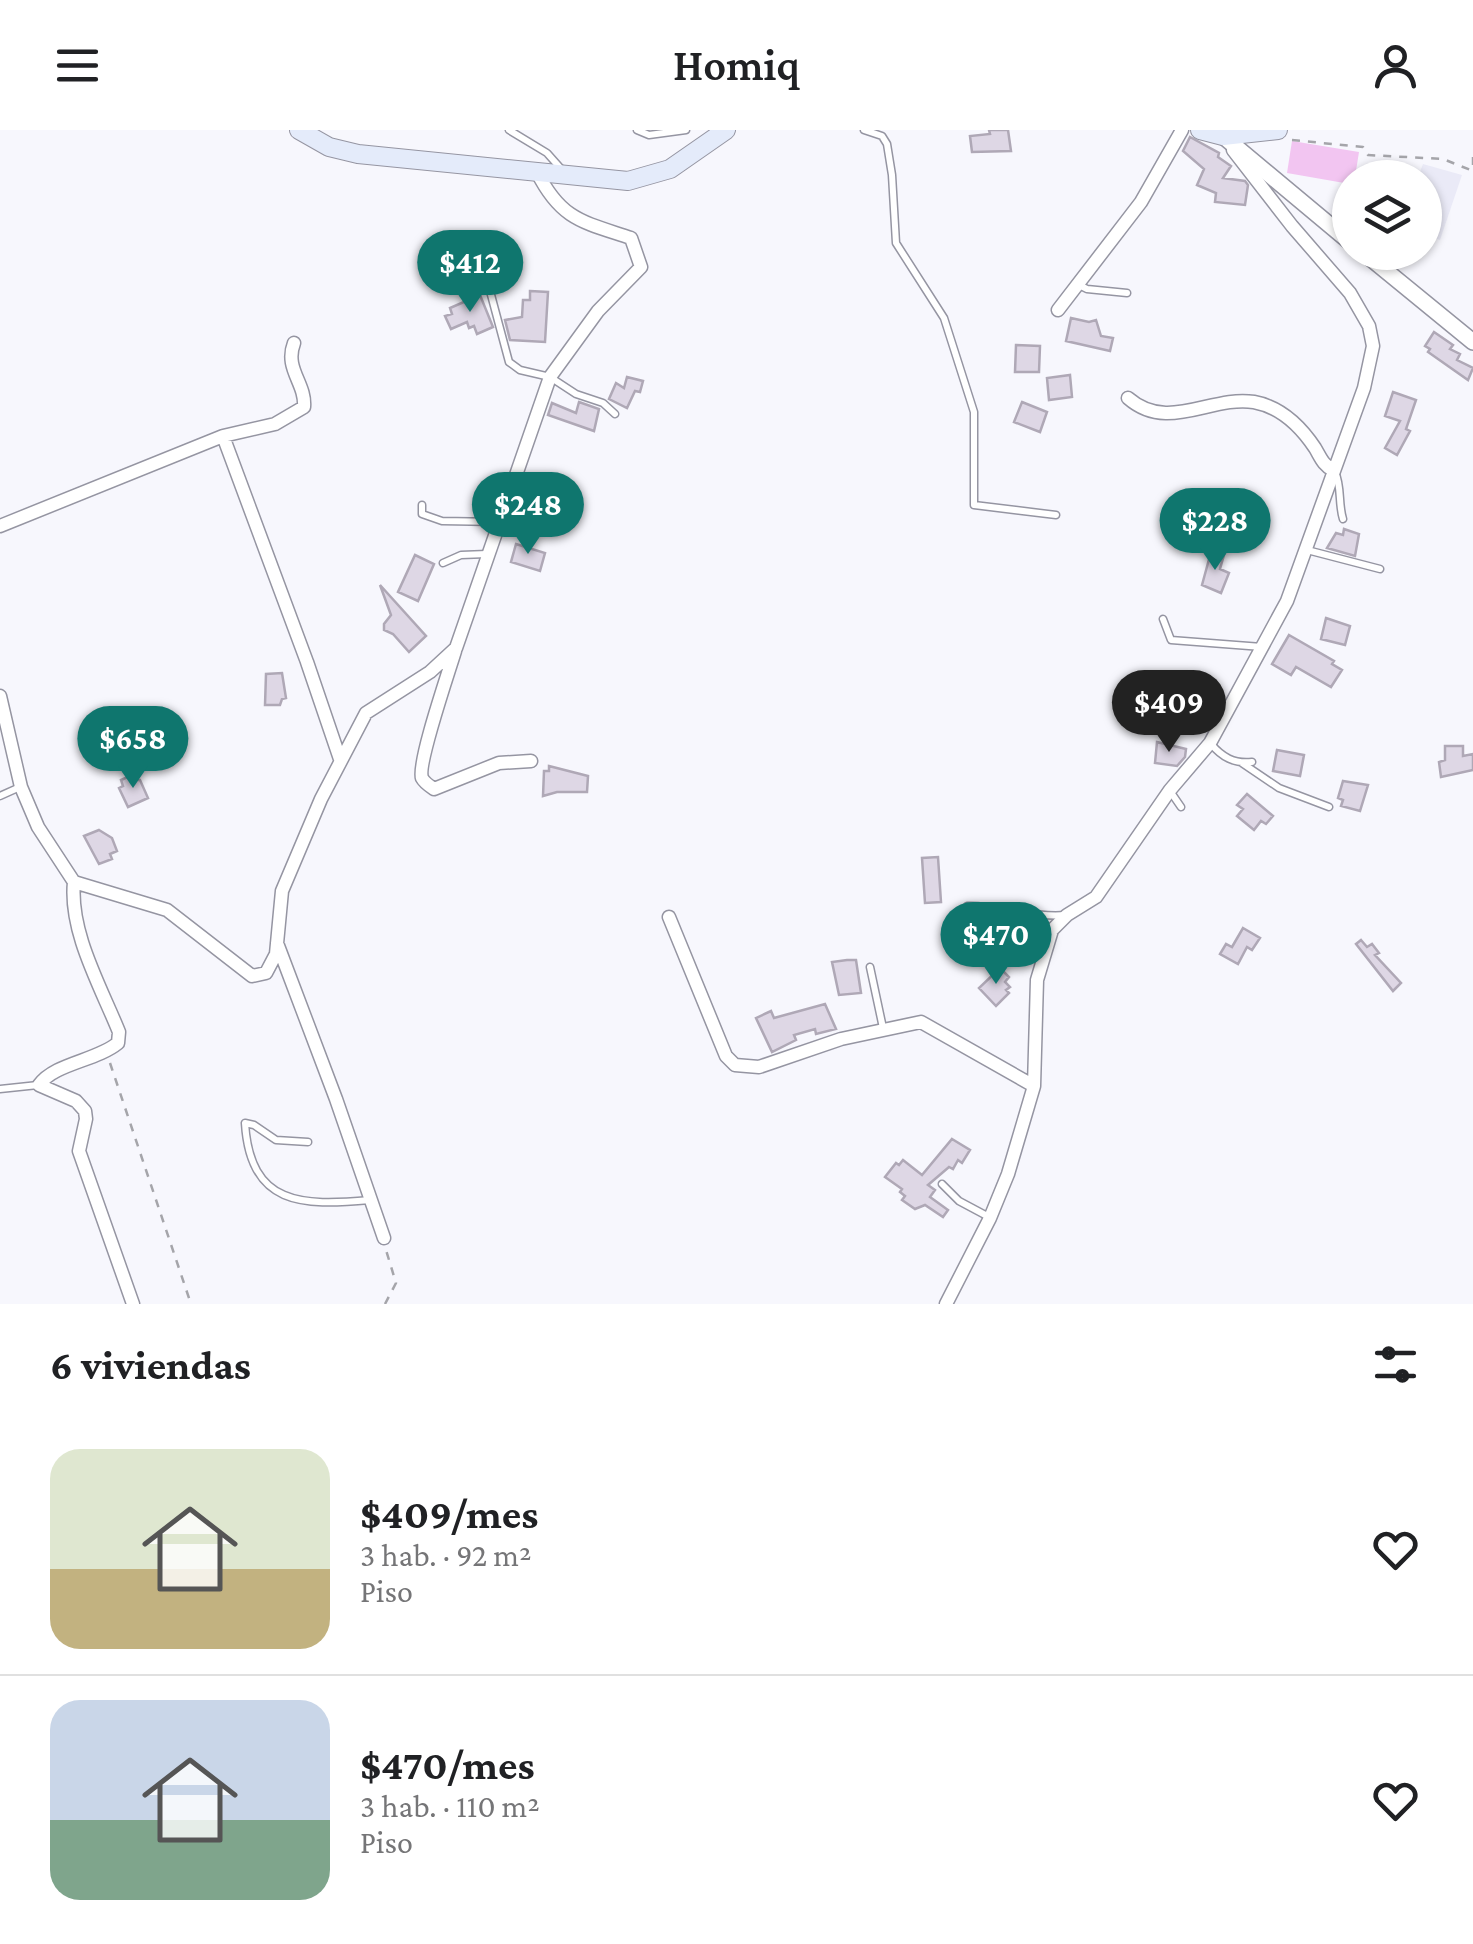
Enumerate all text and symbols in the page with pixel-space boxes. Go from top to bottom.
icon: menu [50,38,105,93]
icon: person [1368,38,1423,93]
text: Homiq [673,40,800,90]
map controls [1332,160,1442,270]
button: layers [1332,160,1442,270]
pin: $412 [411,230,529,315]
text: $412 [439,244,501,280]
pin: $248 [469,472,587,557]
text: $248 [494,486,562,522]
pin: $228 [1156,488,1274,573]
text: $228 [1182,502,1248,538]
pin: $409 [1110,670,1228,755]
text: $409 [1134,684,1204,720]
pin: $658 [74,706,192,791]
text: $658 [99,720,167,756]
pin: $470 [937,902,1055,987]
text: $470 [963,916,1029,952]
icon: filters [1368,1337,1423,1392]
text: 6 viviendas [50,1341,251,1388]
icon: home [130,1489,250,1609]
text: $409/mes [360,1490,538,1537]
icon: heart [1368,1522,1423,1577]
text: 3 hab. · 92 m² [360,1537,531,1573]
text: Piso [360,1573,413,1609]
icon: home [130,1740,250,1860]
text: $470/mes [360,1741,535,1788]
icon: heart [1368,1773,1423,1828]
text: 3 hab. · 110 m² [360,1788,540,1824]
text: Piso [360,1824,413,1860]

